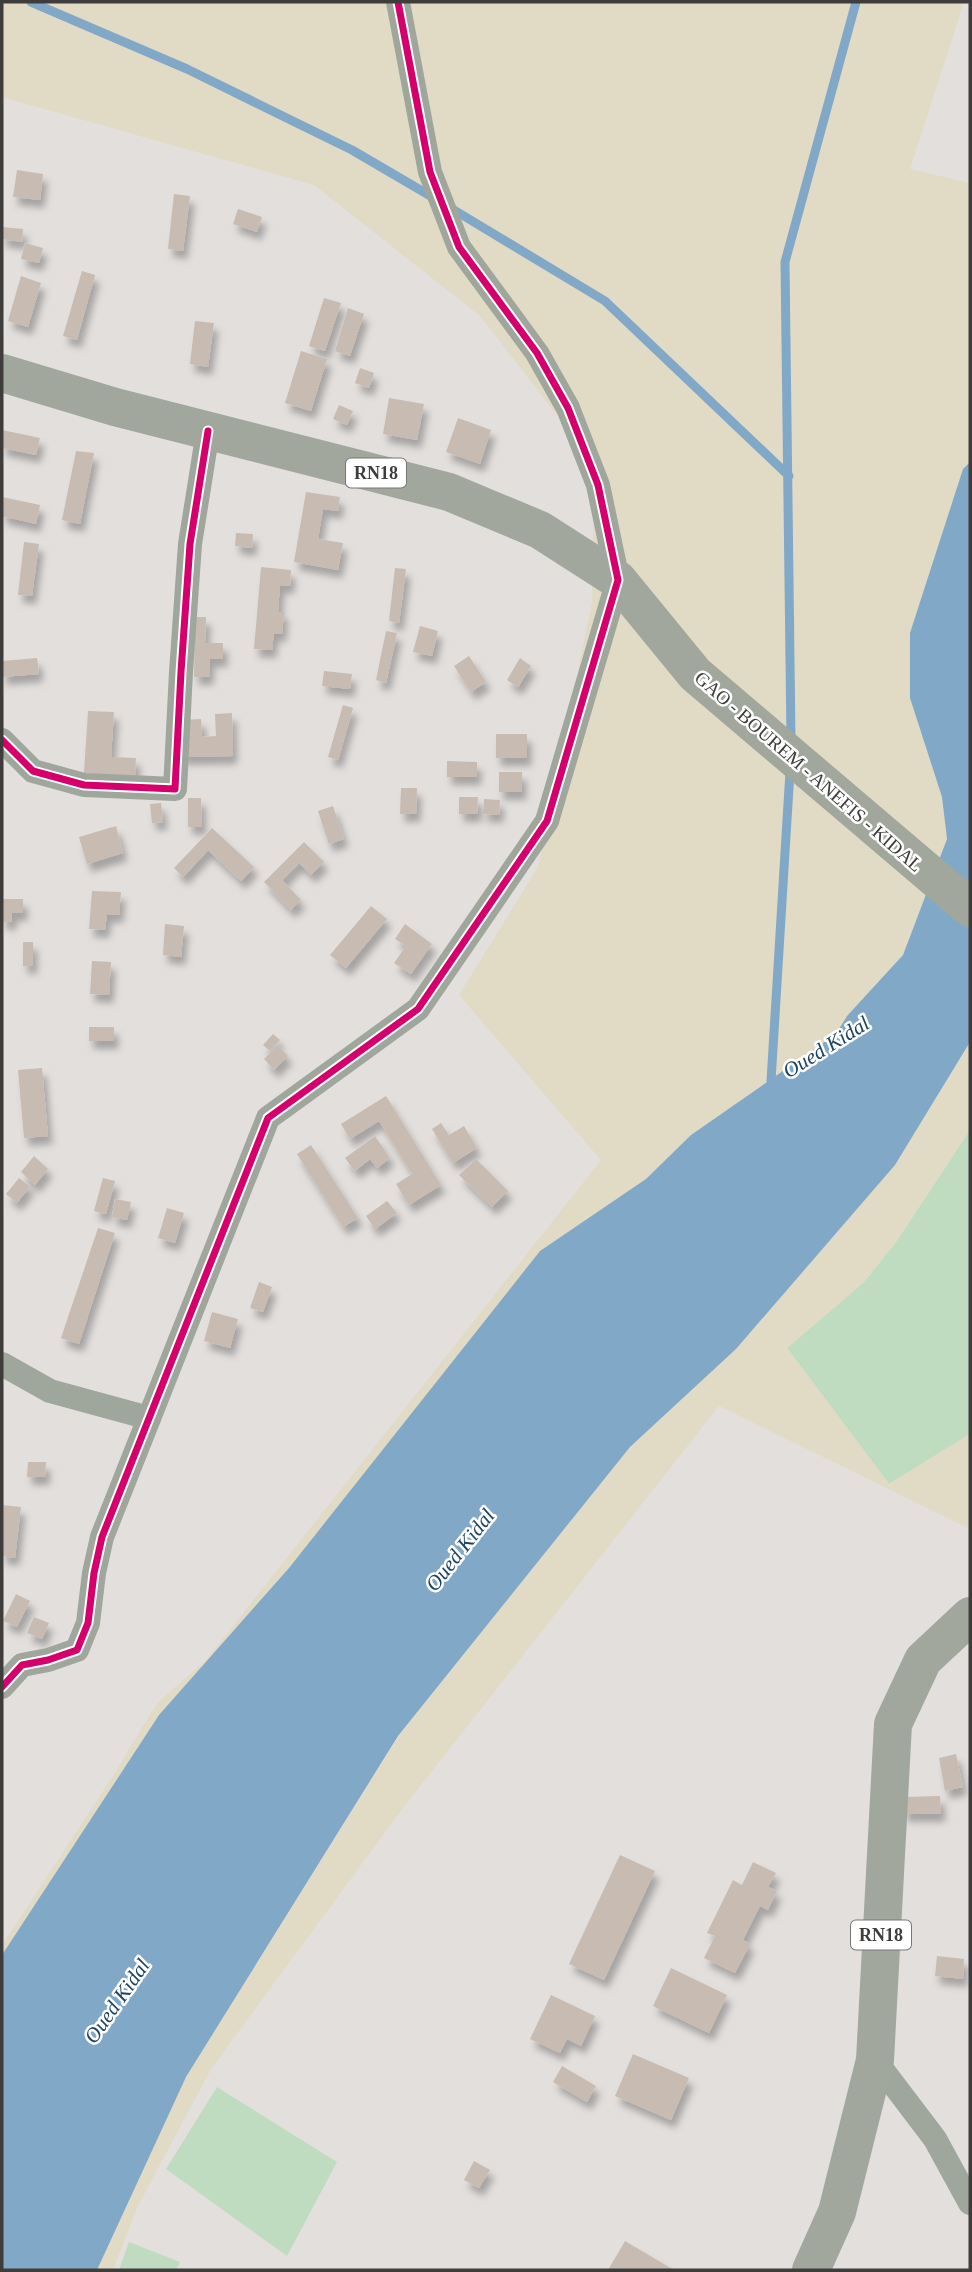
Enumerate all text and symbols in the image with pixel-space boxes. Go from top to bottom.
road number: RN18 [346,458,406,488]
street label: GAO - BOUREM - ANEFIS - KIDAL [691,667,927,876]
water label: Oued Kidal [778,1011,874,1083]
water label: Oued Kidal [421,1504,500,1596]
road number: RN18 [851,1921,911,1950]
water label: Oued Kidal [79,1954,155,2048]

